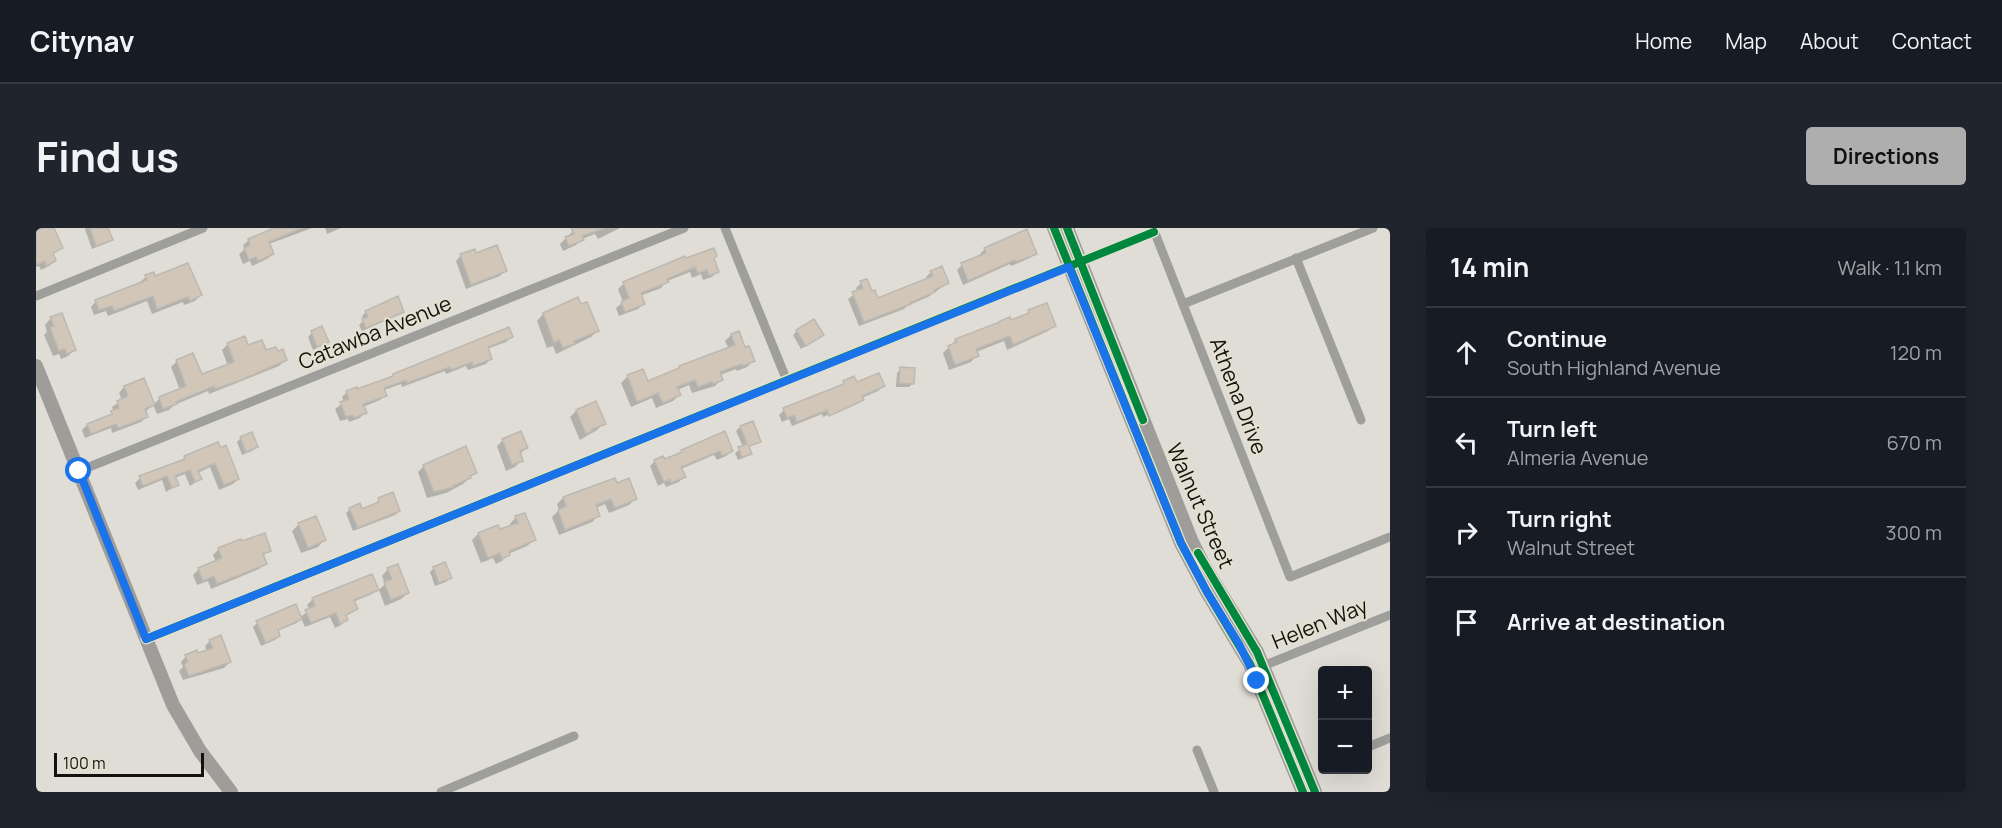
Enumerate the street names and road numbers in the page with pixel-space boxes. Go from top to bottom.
street label: Catawba Avenue [294,289,455,376]
street label: Athena Drive [1204,333,1274,458]
street label: Walnut Street [1161,438,1241,573]
street label: Helen Way [1268,591,1372,655]

